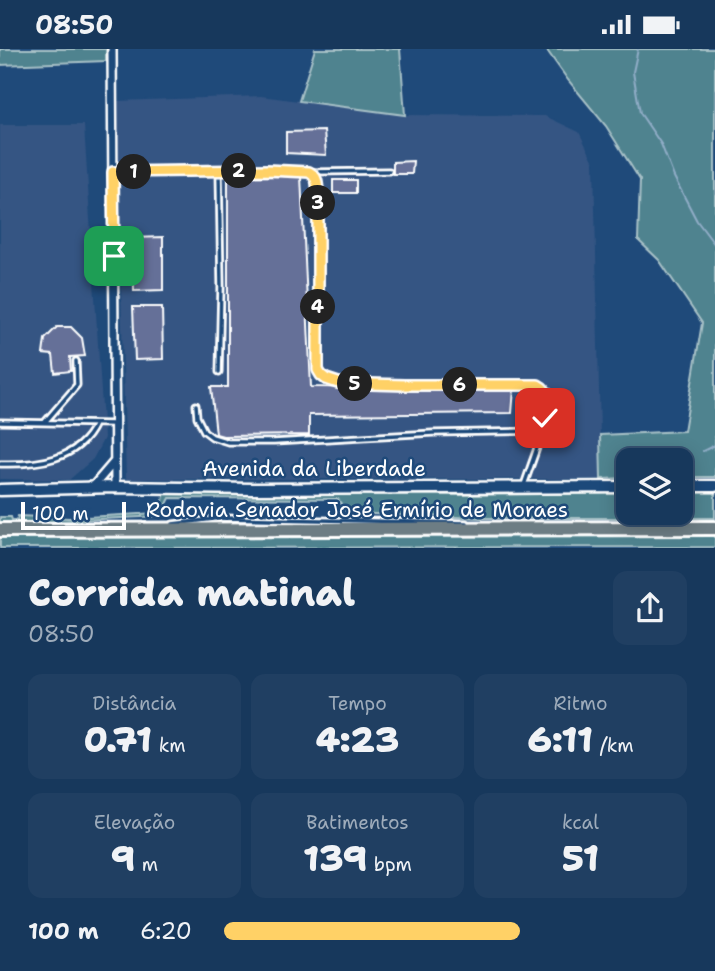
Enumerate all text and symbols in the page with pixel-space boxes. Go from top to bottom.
text: 08:50 [35,7,113,42]
pin: 2 [222,153,256,189]
pin: 1 [116,155,152,189]
text: 2 [232,158,245,183]
text: 1 [129,159,138,184]
pin: 3 [300,185,336,221]
text: 3 [311,190,324,215]
pin [84,226,144,286]
icon: arrive [95,237,133,275]
pin: 4 [300,289,336,325]
text: 4 [311,294,324,319]
pin: 5 [338,367,372,401]
pin: 6 [442,367,477,403]
text: 5 [349,371,360,396]
text: 6 [453,372,466,397]
pin [515,388,575,448]
icon: check [526,399,564,437]
map controls [616,448,693,525]
button: layers [616,448,693,525]
street label: Avenida da Liberdade [202,455,426,483]
street label: Rodovia Senador José Ermírio de Moraes [146,496,568,524]
scale bar [21,499,126,530]
text: 100 m [32,501,89,526]
text: Corrida matinal [28,567,356,618]
button: share [613,571,687,645]
text: 08:50 [28,619,95,649]
text: Distância [93,691,176,716]
text: Tempo [328,691,387,716]
text: Ritmo [554,691,607,716]
text: 0.71 [83,716,152,763]
text: 4:23 [316,716,399,763]
text: 6:11 [527,716,593,763]
text: km [152,733,186,758]
text: /km [593,733,634,758]
text: Elevação [94,810,175,835]
text: Batimentos [306,810,409,835]
text: kcal [562,810,599,835]
text: 9 [111,835,135,882]
text: 139 [303,835,367,882]
text: 51 [562,835,599,882]
text: m [135,852,158,877]
text: bpm [367,852,412,877]
text: 100 m [28,916,99,946]
text: 6:20 [140,916,192,946]

